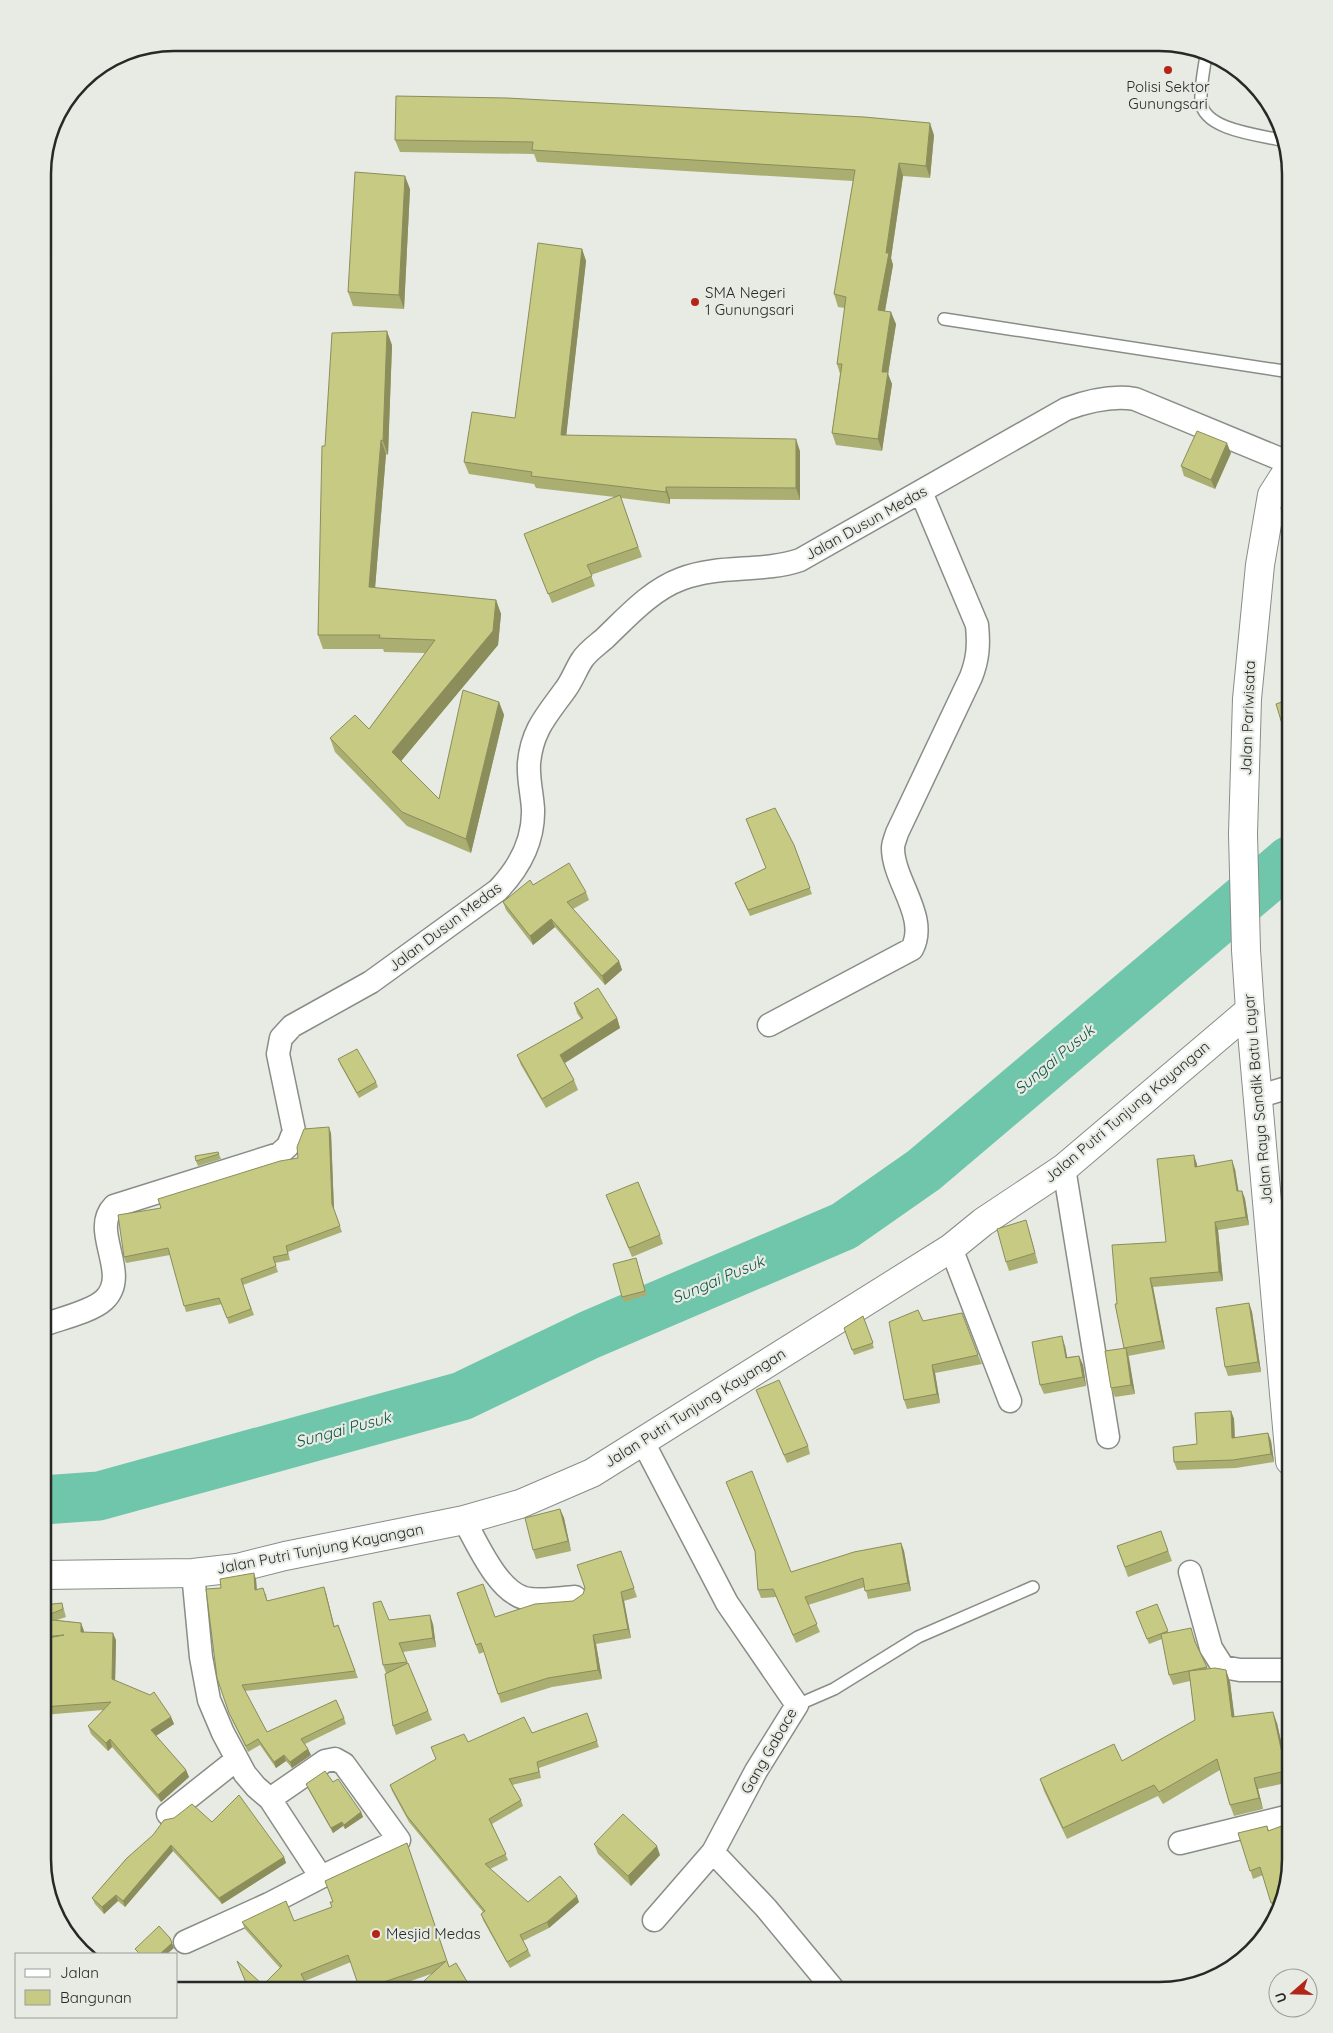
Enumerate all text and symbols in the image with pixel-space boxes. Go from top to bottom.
marker: Polisi Sektor Gunungsari [1162,64,1174,76]
place label: Polisi Sektor Gunungsari [1126,77,1210,113]
place label: SMA Negeri 1 Gunungsari [705,283,794,319]
marker: SMA Negeri 1 Gunungsari [689,296,701,308]
street label: Jalan Dusun Medas [801,481,930,564]
street label: Jalan Pariwisata [1236,660,1259,776]
street label: Jalan Dusun Medas [384,878,505,975]
street label: Jalan Raya Sandik Batu Layar [1239,993,1276,1205]
water label: Sungai Pusuk [1010,1019,1099,1098]
street label: Jalan Putri Tunjung Kayangan [1040,1037,1213,1186]
water label: Sungai Pusuk [669,1250,769,1307]
street label: Jalan Putri Tunjung Kayangan [601,1344,789,1471]
water label: Sungai Pusuk [293,1406,395,1451]
street label: Jalan Putri Tunjung Kayangan [215,1519,425,1578]
street label: Gang Gabace [736,1704,801,1797]
place label: Mesjid Medas [386,1924,480,1943]
marker: Mesjid Medas [370,1928,382,1940]
legend [15,1953,178,2018]
text: Jalan [60,1963,99,1982]
north arrow [1268,1968,1318,2018]
text: Bangunan [60,1988,132,2007]
text: U [1271,1990,1291,2005]

